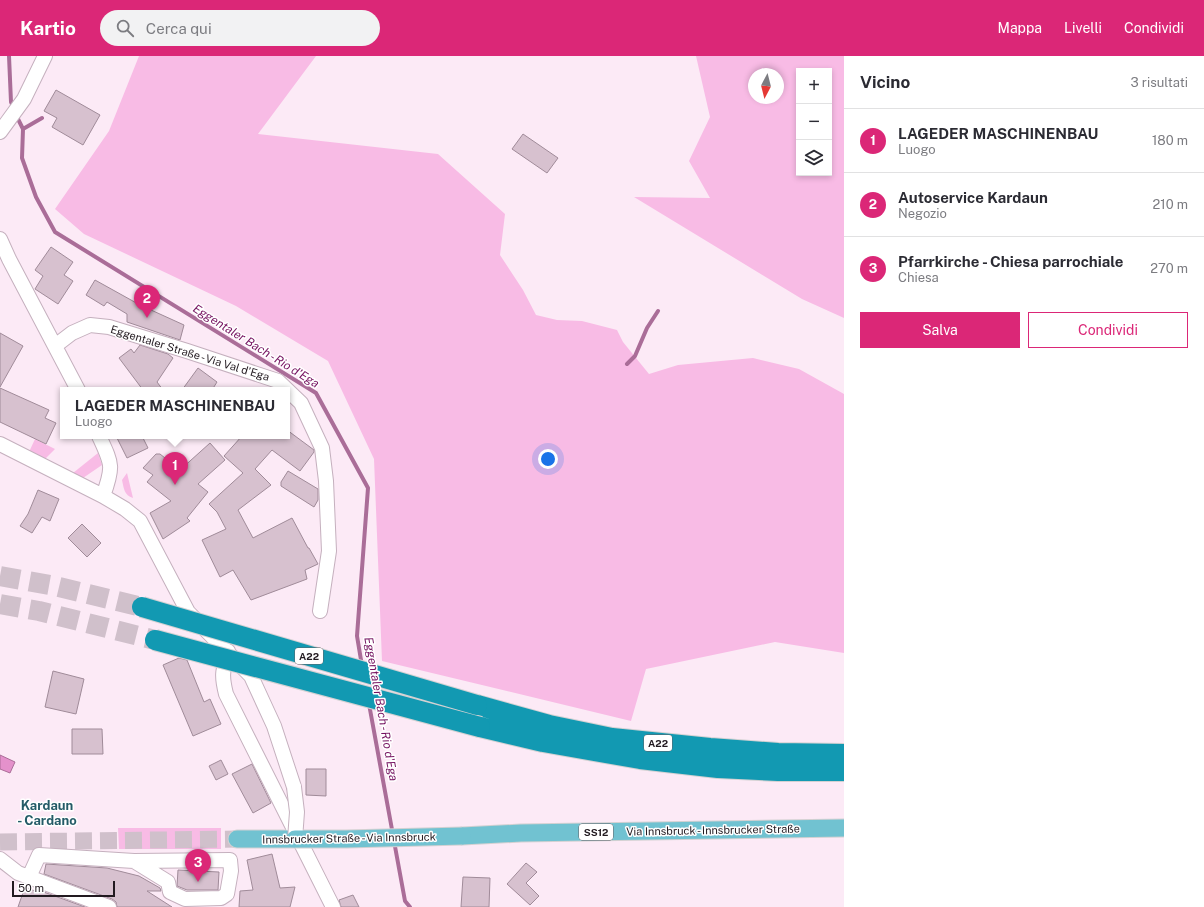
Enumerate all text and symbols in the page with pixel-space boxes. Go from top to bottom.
search box [100,10,380,46]
text: Kartio [20,17,76,39]
icon: search [114,17,136,39]
text: Cerca qui [146,20,212,37]
text: Mappa [998,20,1042,36]
text: Livelli [1064,20,1102,36]
text: Condividi [1124,20,1184,36]
north arrow [748,68,784,104]
map controls [796,68,832,176]
button: + [796,68,832,104]
text: Vicino [860,72,910,92]
text: 3 risultati [1131,75,1188,90]
button: − [796,104,832,140]
text: LAGEDER MASCHINENBAU [898,125,1098,142]
text: 1 [870,133,876,148]
text: 180 m [1152,133,1188,148]
button: layers [796,140,832,176]
text: Luogo [898,142,936,157]
text: Autoservice Kardaun [898,189,1048,206]
text: 2 [869,197,877,212]
text: 210 m [1153,197,1188,212]
text: Negozio [898,206,947,221]
text: Pfarrkirche - Chiesa parrochiale [898,253,1123,270]
text: 3 [869,261,877,276]
text: 270 m [1150,261,1188,276]
text: Chiesa [898,270,939,285]
pin: 2 [134,285,160,318]
water label: Eggentaler Bach - Rio d'Ega [190,301,322,391]
button: Salva [860,312,1020,348]
button: Condividi [1028,312,1188,348]
street label: Eggentaler Straße - Via Val d'Ega [109,323,271,383]
popup [60,387,290,439]
text: LAGEDER MASCHINENBAU [75,397,275,414]
text: Luogo [75,414,112,429]
your location [538,449,558,469]
pin: 1 [162,452,188,485]
water label: Eggentaler Bach - Rio d'Ega [361,636,401,782]
road number: A22 [295,648,323,664]
road number: A22 [644,735,672,751]
district label: Kardaun - Cardano [17,798,77,828]
street label: Via Innsbruck - Innsbrucker Straße [626,822,800,838]
road number: SS12 [579,824,613,840]
street label: Innsbrucker Straße - Via Innsbruck [262,830,436,846]
pin: 3 [185,849,211,882]
scale bar [12,879,115,898]
text: 50 m [18,882,44,894]

